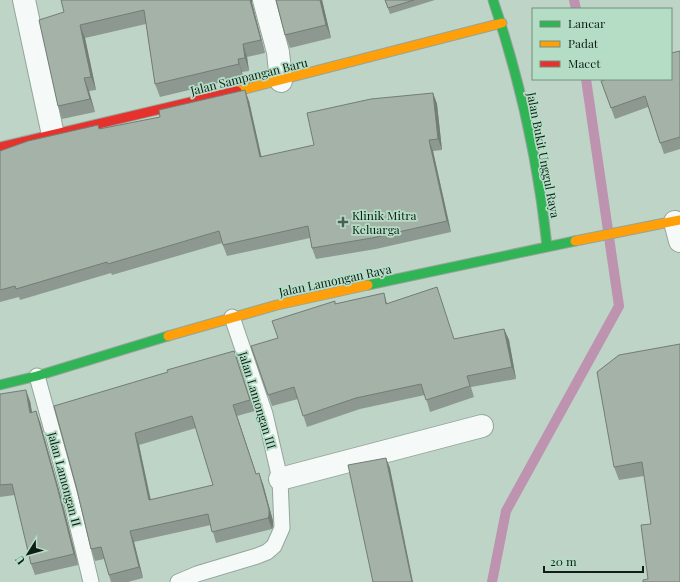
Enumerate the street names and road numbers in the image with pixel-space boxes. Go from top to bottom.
street label: Jalan Sampangan Baru [188,54,309,99]
street label: Jalan Bukit Unggul Raya [524,90,564,219]
street label: Jalan Lamongan Raya [276,260,393,300]
street label: Jalan Lamongan III [235,348,280,451]
street label: Jalan Lamongan II [44,429,85,528]

